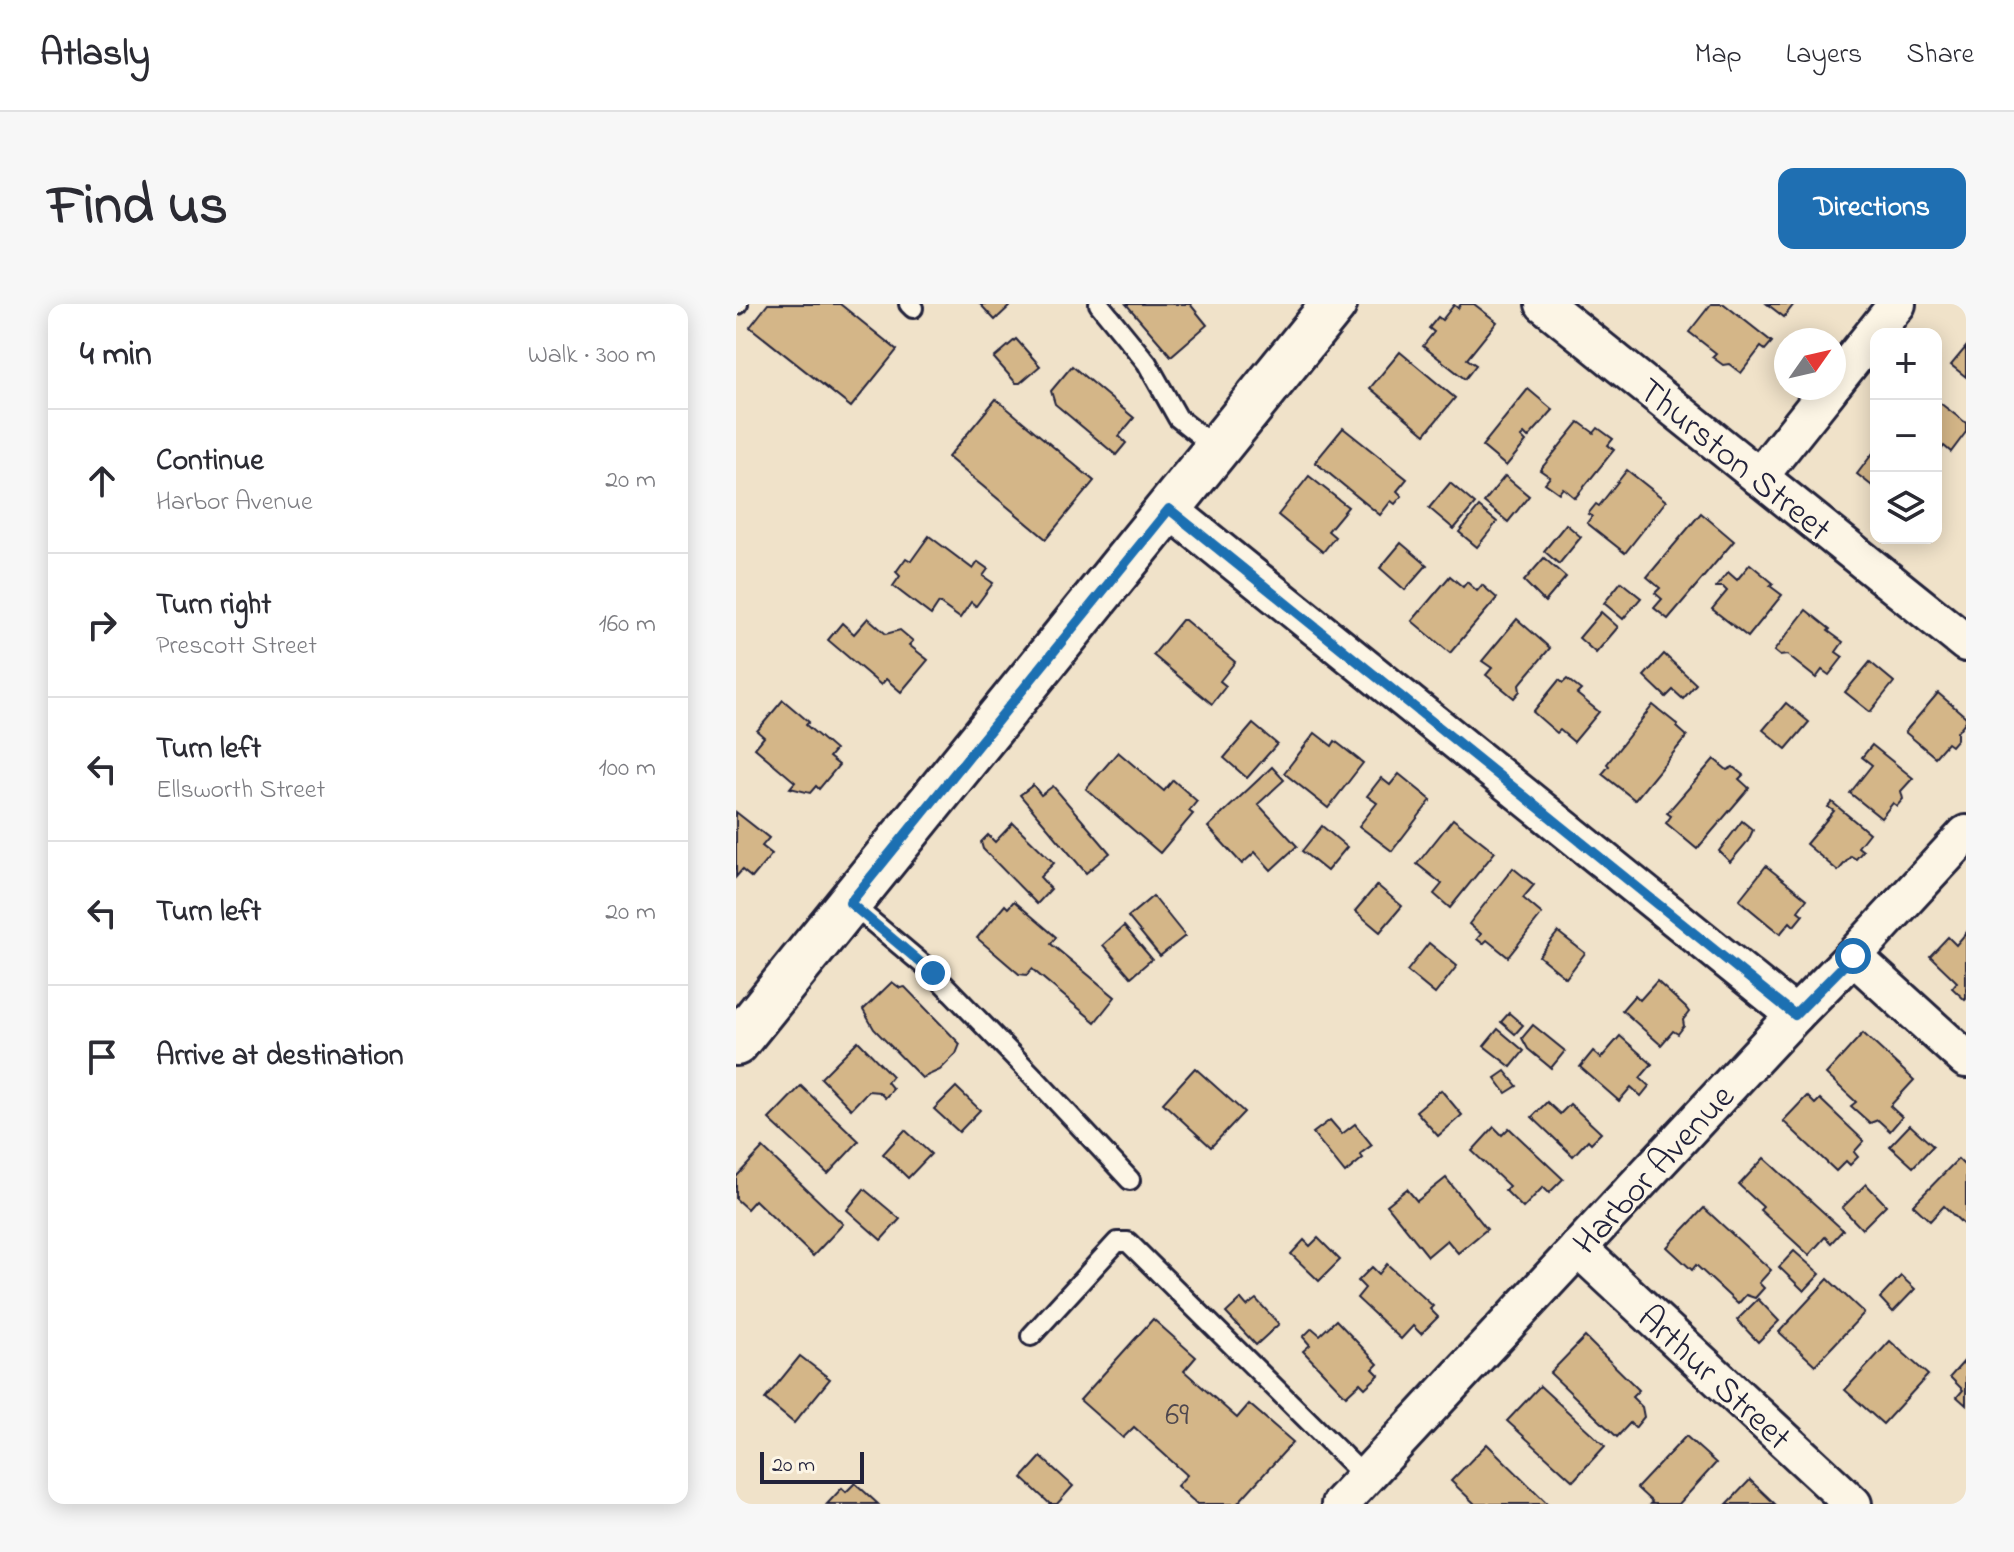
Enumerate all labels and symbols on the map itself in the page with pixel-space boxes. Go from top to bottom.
north arrow [1774,328,1846,400]
street label: Thurston Street [1625,367,1842,556]
route start [1835,938,1871,974]
route end [915,955,951,991]
street label: Harbor Avenue [1562,1073,1749,1269]
street label: Arthur Street [1624,1294,1802,1465]
house number: 69 [1165,1393,1189,1440]
scale bar [760,1448,864,1484]

